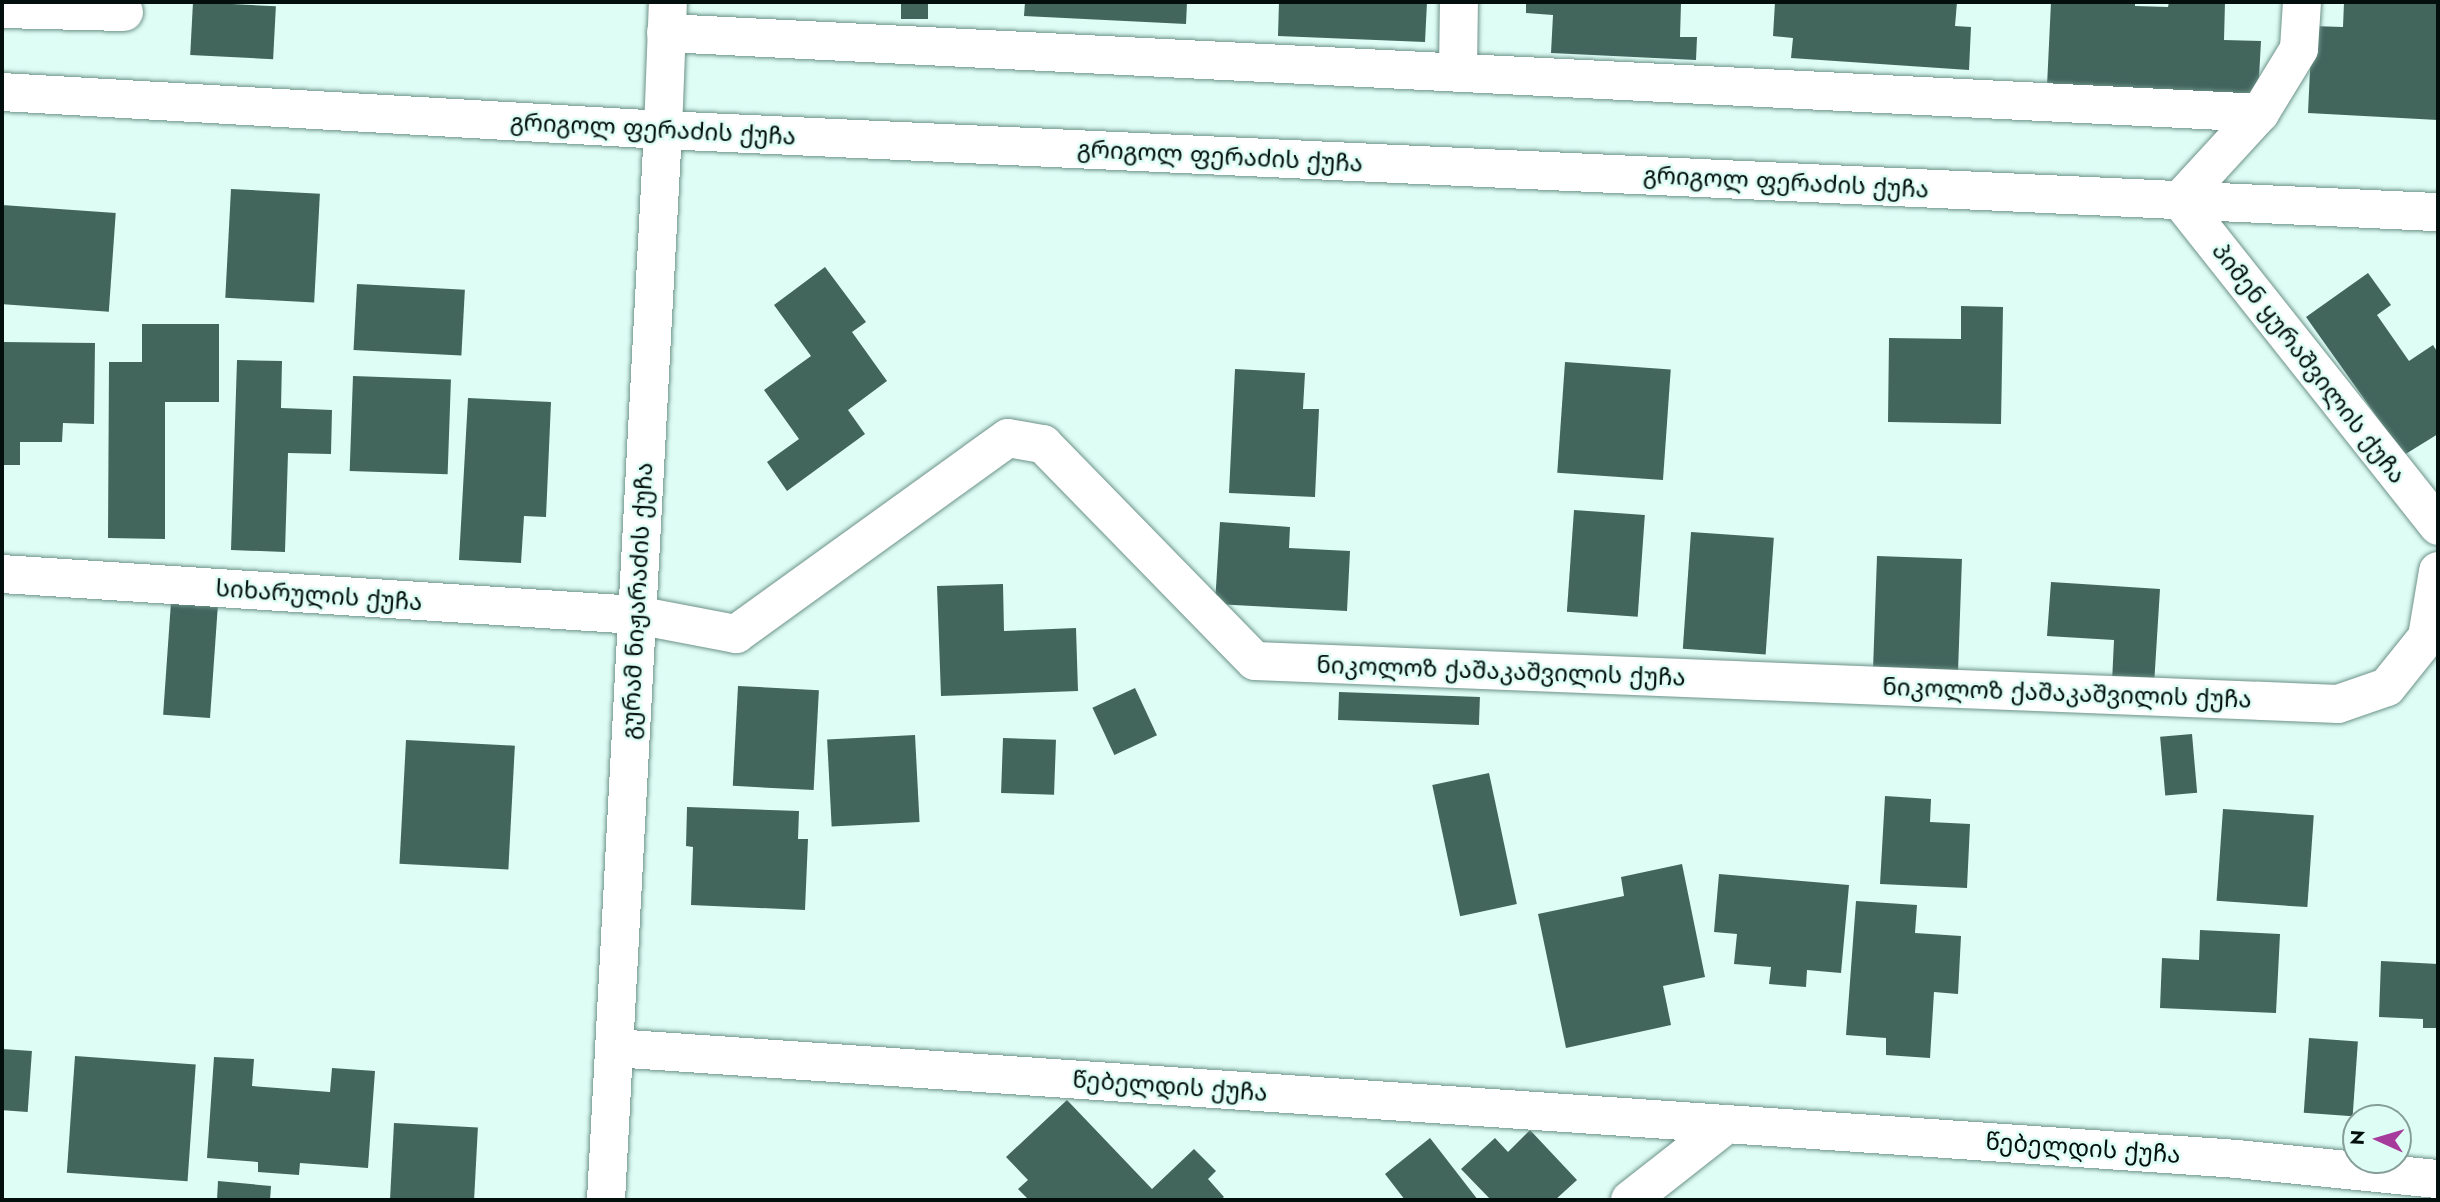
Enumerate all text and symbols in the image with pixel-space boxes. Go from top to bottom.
street label: გრიგოლ ფერაძის ქუჩა [509,107,797,151]
street label: გრიგოლ ფერაძის ქუჩა [1076,134,1364,178]
street label: გრიგოლ ფერაძის ქუჩა [1642,160,1930,204]
street label: პიმენ ყურაშვილის ქუჩა [2206,237,2412,489]
street label: გურამ ნიჟარაძის ქუჩა [615,462,659,740]
street label: სიხარულის ქუჩა [215,573,423,617]
street label: ნიკოლოზ ქაშაკაშვილის ქუჩა [1316,650,1686,692]
street label: ნიკოლოზ ქაშაკაშვილის ქუჩა [1882,672,2252,714]
street label: წებელდის ქუჩა [1072,1065,1268,1107]
north arrow [2342,1104,2412,1174]
street label: წებელდის ქუჩა [1985,1127,2181,1169]
text: N [2344,1129,2372,1146]

